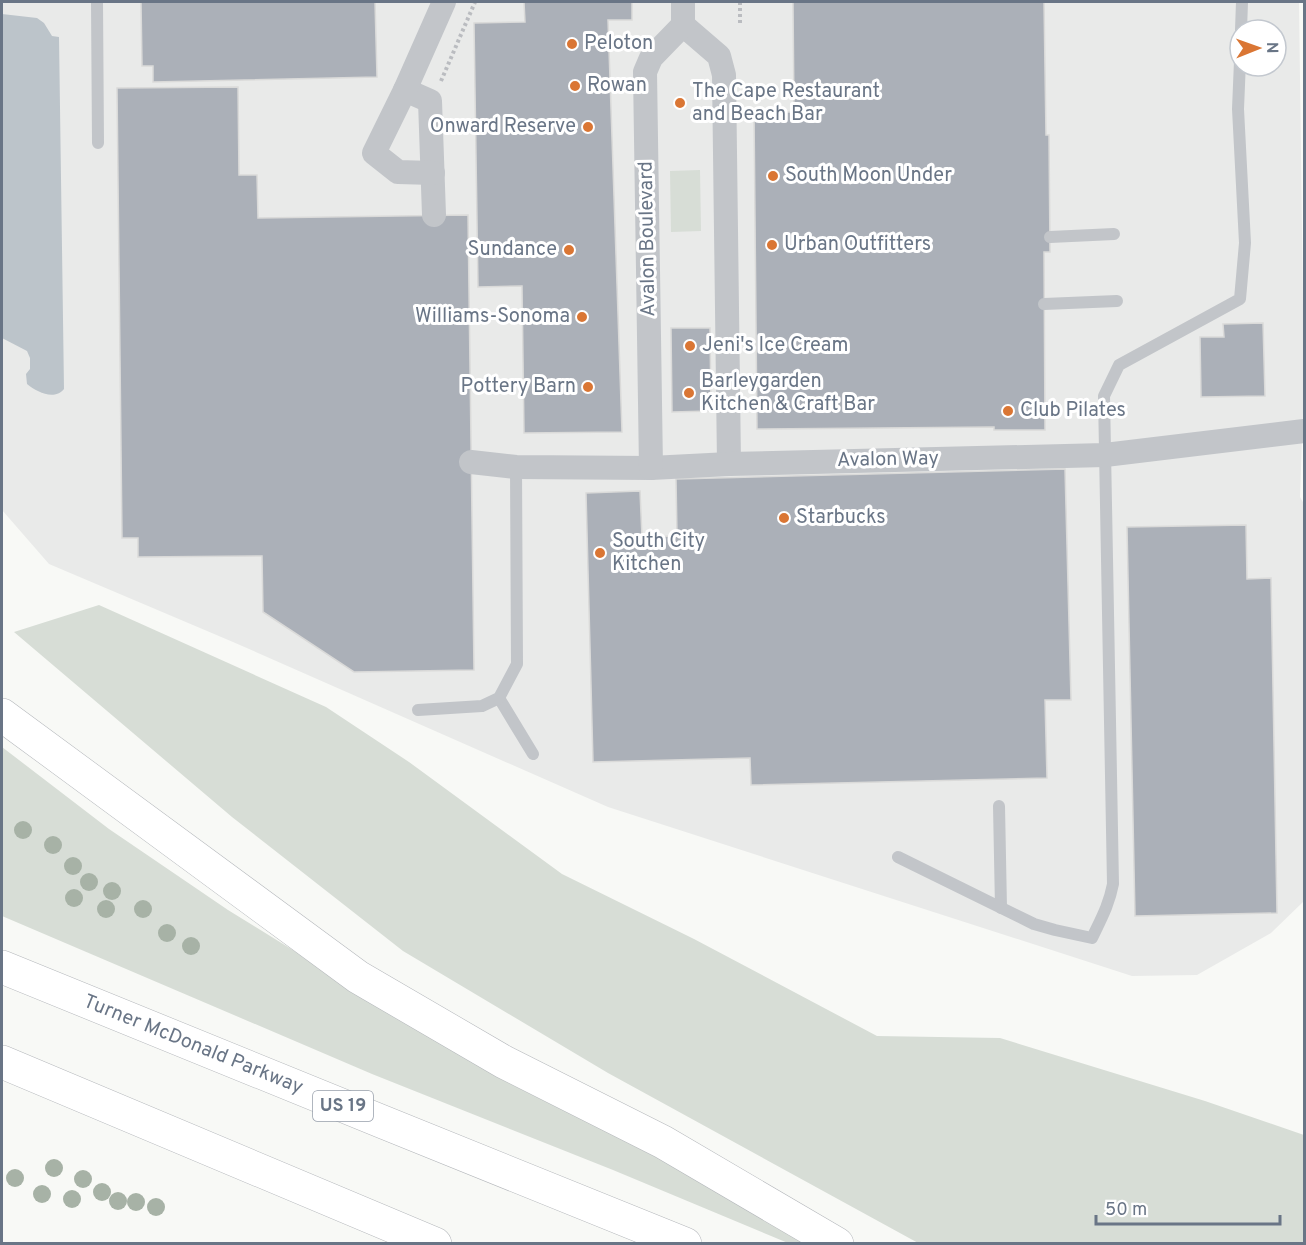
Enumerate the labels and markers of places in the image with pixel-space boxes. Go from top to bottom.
place label: Peloton [584,31,653,57]
marker: Peloton [565,37,579,51]
place label: Rowan [587,73,647,99]
marker: Rowan [568,79,582,93]
place label: The Cape Restaurant and Beach Bar [692,79,880,128]
marker: The Cape Restaurant and Beach Bar [673,96,687,110]
place label: Onward Reserve [430,114,576,140]
marker: Onward Reserve [581,120,595,134]
place label: South Moon Under [785,163,952,189]
marker: South Moon Under [766,169,780,183]
place label: Urban Outfitters [784,232,931,258]
place label: Sundance [468,237,557,263]
marker: Urban Outfitters [765,238,779,252]
marker: Sundance [562,243,576,257]
place label: Williams-Sonoma [415,304,570,330]
marker: Williams-Sonoma [575,310,589,324]
place label: Jeni's Ice Cream [702,333,849,359]
marker: Jeni's Ice Cream [683,339,697,353]
place label: Barleygarden Kitchen & Craft Bar [701,369,875,418]
place label: Pottery Barn [461,374,576,400]
marker: Pottery Barn [581,380,595,394]
marker: Barleygarden Kitchen & Craft Bar [682,386,696,400]
place label: Club Pilates [1020,398,1126,424]
marker: Club Pilates [1001,404,1015,418]
place label: Starbucks [796,505,886,531]
marker: Starbucks [777,511,791,525]
place label: South City Kitchen [612,529,705,578]
marker: South City Kitchen [593,546,607,560]

